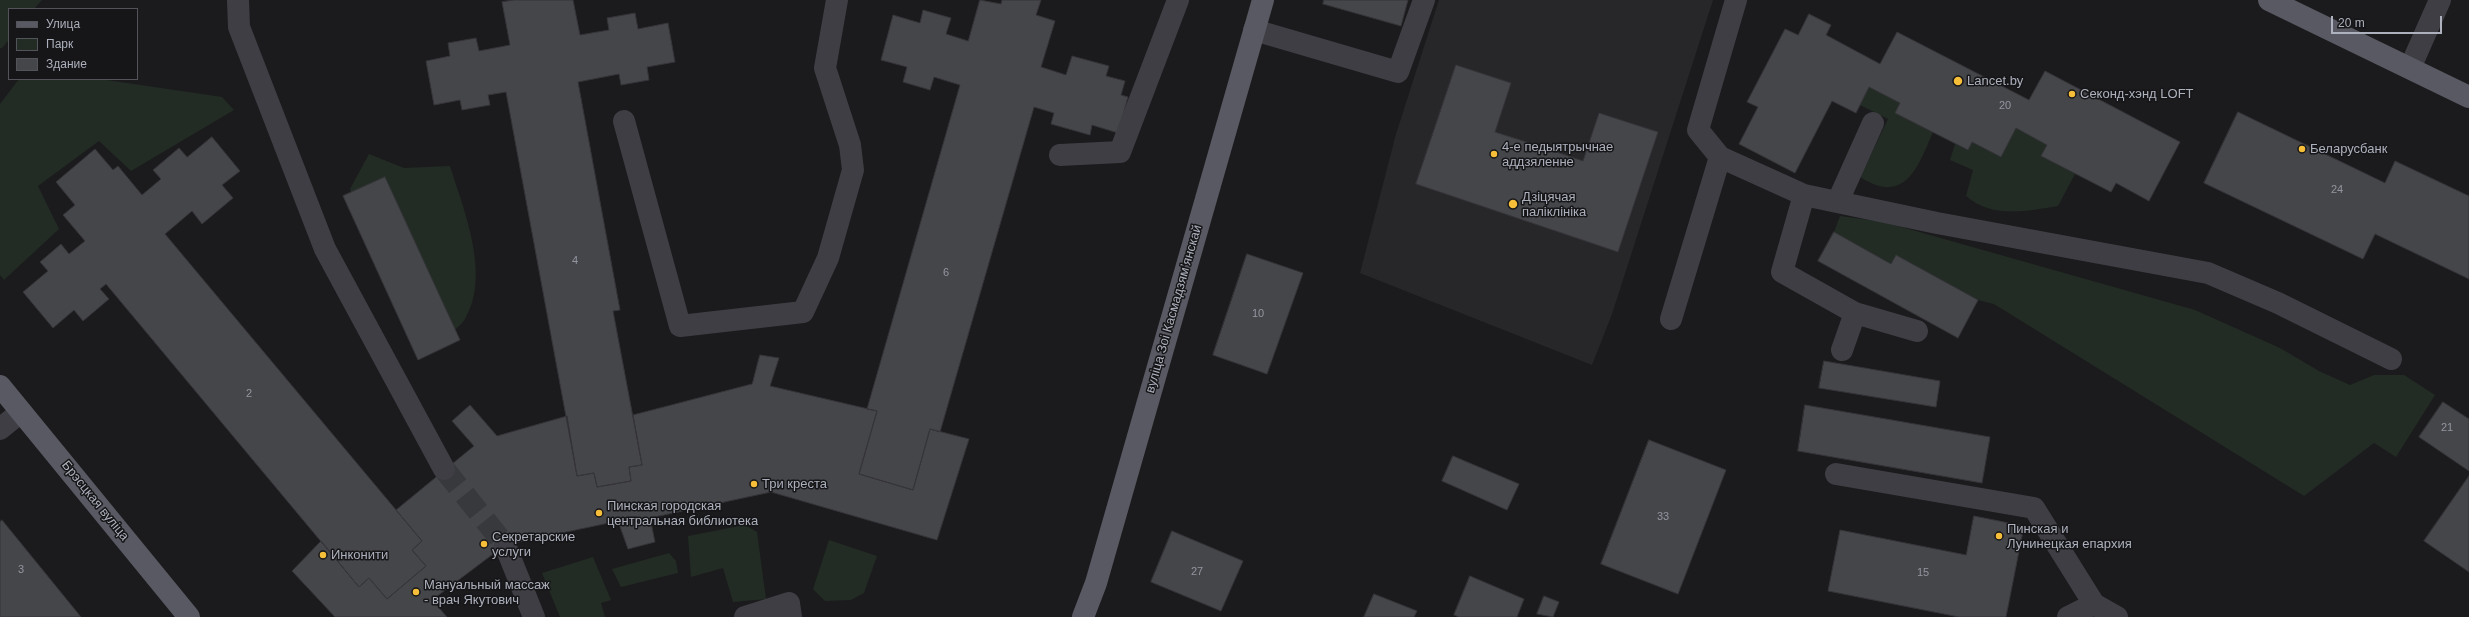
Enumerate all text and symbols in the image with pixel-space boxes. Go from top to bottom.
legend [8,8,138,80]
scale bar [2333,8,2444,34]
text: 20 m [2338,16,2365,30]
text: Улица [46,17,80,31]
text: Парк [46,37,73,51]
text: Здание [46,57,87,71]
place label: Lancet.by [1967,73,2023,89]
marker: Lancet.by [1952,75,1964,87]
place label: Секонд-хэнд LOFT [2080,86,2194,102]
marker: Секонд-хэнд LOFT [2067,89,2077,99]
house number: 20 [1999,99,2011,113]
place label: 4-е педыятрычнае аддзяленне [1502,139,1613,170]
place label: Беларусбанк [2310,141,2387,157]
marker: Беларусбанк [2297,144,2307,154]
marker: 4-е педыятрычнае аддзяленне [1489,149,1499,159]
house number: 24 [2331,183,2343,197]
place label: Дзіцячая паліклініка [1522,189,1586,220]
marker: Дзіцячая паліклініка [1507,198,1519,210]
street label: вуліца Зоі Касмадзямʼянскай [1142,223,1206,395]
house number: 4 [572,254,578,268]
house number: 6 [943,266,949,280]
house number: 10 [1252,307,1264,321]
house number: 2 [246,387,252,401]
house number: 21 [2441,421,2453,435]
street label: Брэсцкая вуліца [58,458,132,544]
place label: Три креста [762,476,827,492]
marker: Три креста [749,479,759,489]
place label: Пинская городская центральная библиотека [607,498,758,529]
marker: Пинская городская центральная библиотека [594,508,604,518]
house number: 33 [1657,510,1669,524]
place label: Пинская и Лунинецкая епархия [2007,521,2132,552]
place label: Секретарские услуги [492,529,575,560]
marker: Пинская и Лунинецкая епархия [1994,531,2004,541]
marker: Секретарские услуги [479,539,489,549]
place label: Инконити [331,547,388,563]
marker: Инконити [318,550,328,560]
house number: 3 [18,563,24,577]
house number: 27 [1191,565,1203,579]
house number: 15 [1917,566,1929,580]
place label: Мануальный массаж - врач Якутович [424,577,550,608]
marker: Мануальный массаж - врач Якутович [411,587,421,597]

